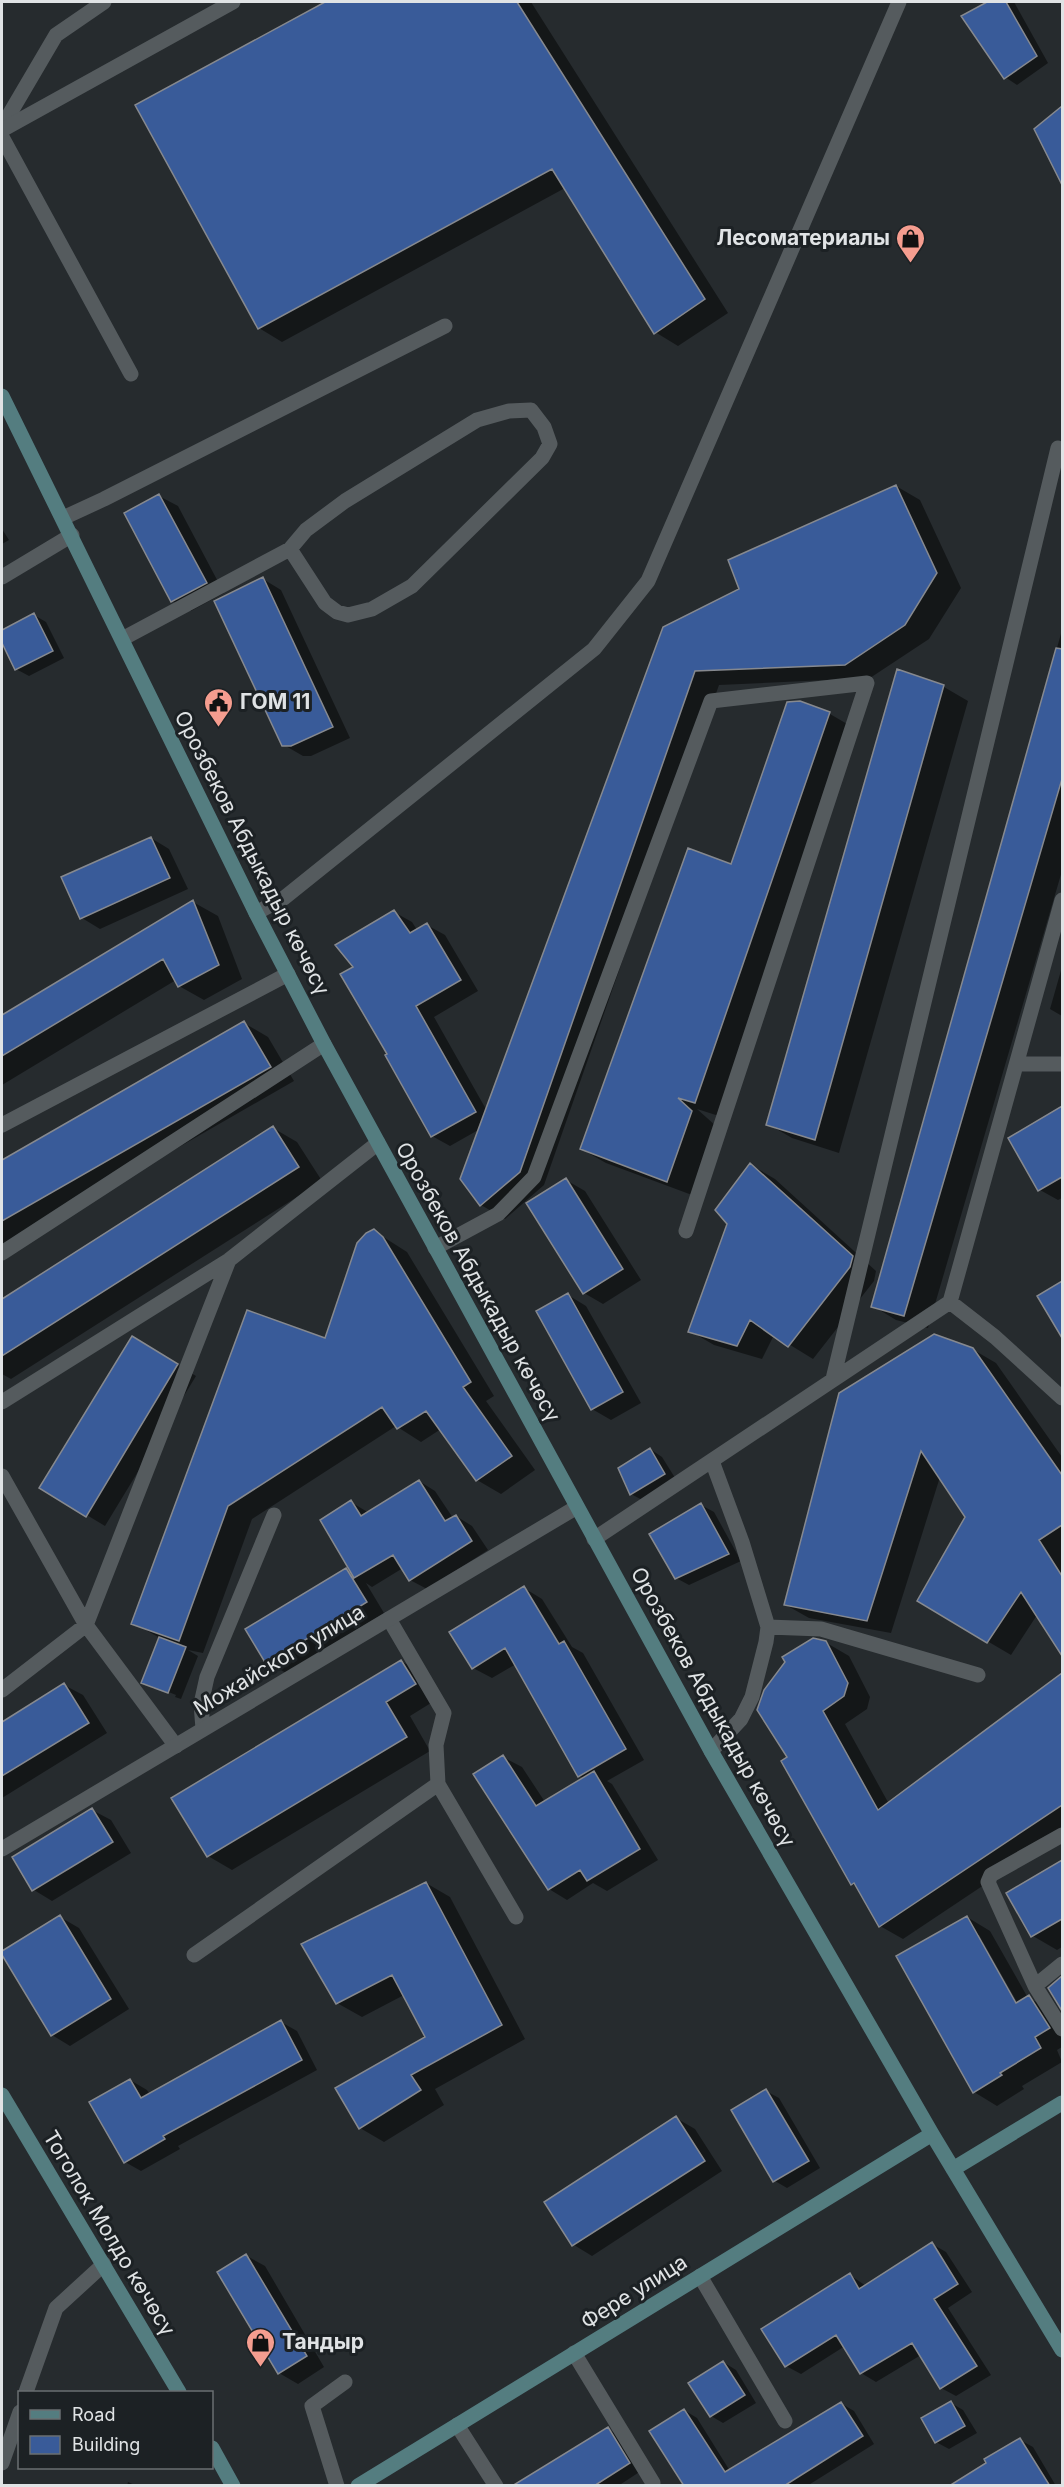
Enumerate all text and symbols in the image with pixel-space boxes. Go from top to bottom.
shop icon: Лесоматериалы [895,222,927,264]
place label: Лесоматериалы [716,225,890,250]
public building icon: ГОМ 11 [203,686,235,728]
place label: ГОМ 11 [240,689,310,714]
street label: Орозбеков Абдыкадыр көчөсү [170,706,335,999]
street label: Орозбеков Абдыкадыр көчөсү [391,1138,566,1426]
street label: Орозбеков Абдыкадыр көчөсү [626,1563,801,1851]
street label: Можайского улица [189,1599,369,1720]
street label: Тоголок Молдо көчөсү [38,2126,181,2340]
street label: Фере улица [576,2249,691,2334]
shop icon: Тандыр [245,2326,277,2368]
place label: Тандыр [282,2329,364,2354]
legend [18,2391,213,2469]
text: Road [72,2404,115,2425]
text: Building [72,2434,140,2455]

